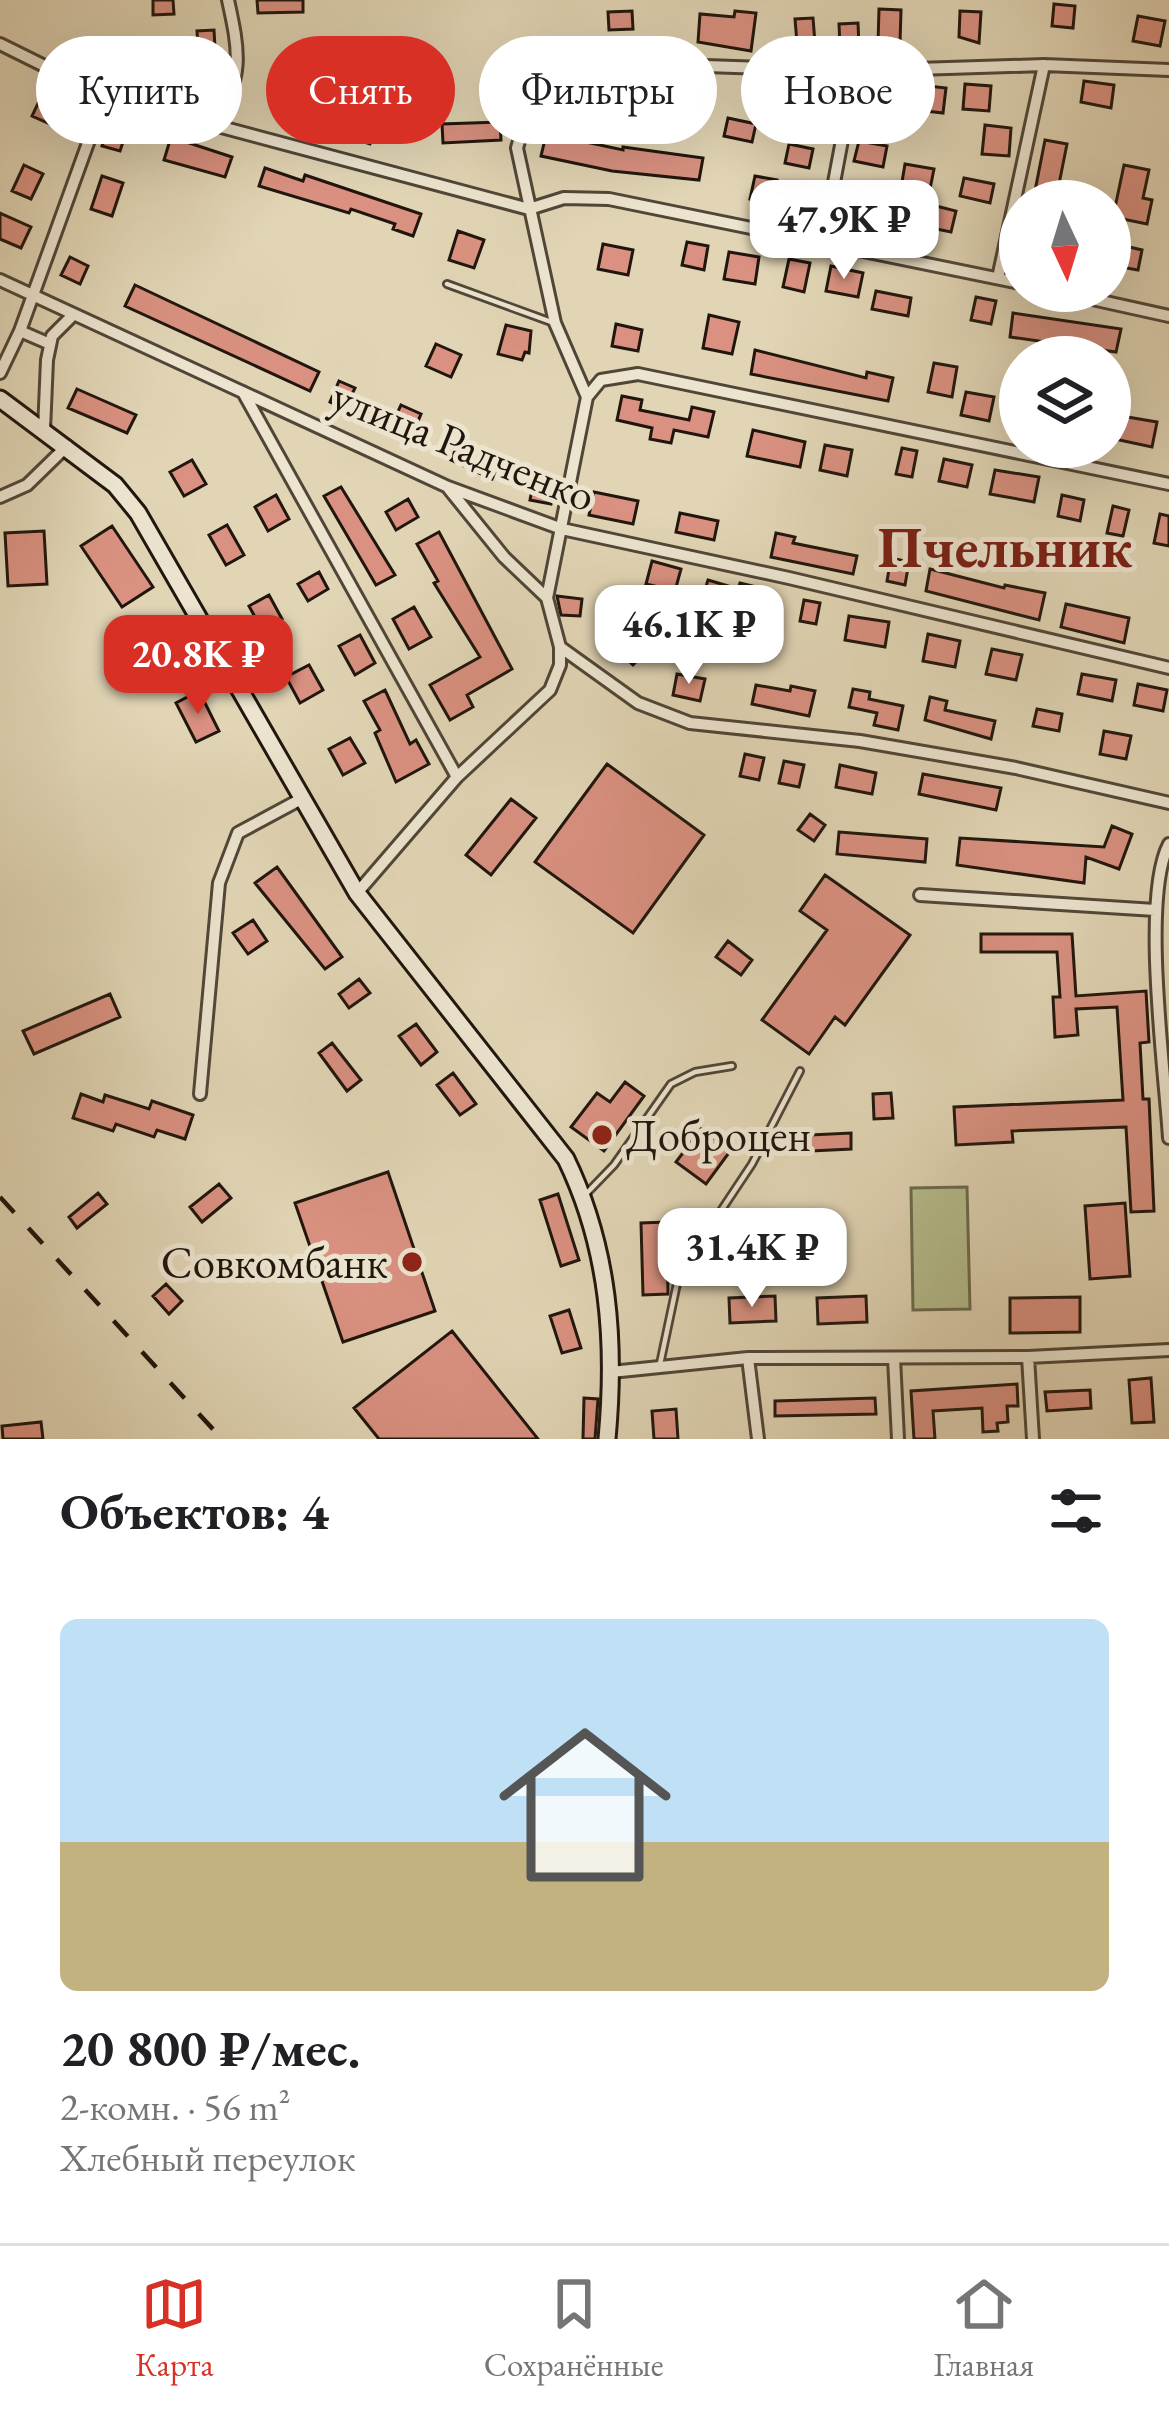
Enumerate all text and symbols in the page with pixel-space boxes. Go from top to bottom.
chip: Купить [36,36,242,144]
chip: Снять [266,36,455,144]
chip: Фильтры [479,36,717,144]
chip: Новое [741,36,935,144]
pin: 47.9K ₽ [733,180,955,282]
north arrow [999,180,1131,312]
map controls [999,180,1131,468]
text: 47.9K ₽ [777,193,911,244]
button: layers [999,336,1131,468]
street label: улица Радченко [324,366,604,524]
district label: Пчельник [878,510,1133,584]
pin: 46.1K ₽ [578,585,800,687]
text: 46.1K ₽ [622,598,756,649]
pin: 20.8K ₽ [87,615,309,717]
text: 20.8K ₽ [131,628,265,679]
place label: Доброцен [626,1106,811,1164]
marker: Доброцен [589,1122,615,1148]
pin: 31.4K ₽ [641,1208,863,1310]
text: 31.4K ₽ [685,1221,819,1272]
place label: Совкомбанк [161,1233,388,1291]
marker: Совкомбанк [399,1249,425,1275]
text: Объектов: 4 [60,1478,329,1544]
icon: filters [1043,1478,1109,1544]
icon: home [477,1697,693,1913]
text: 20 800 ₽/мес. [60,2015,360,2081]
text: 2-комн. · 56 m² [60,2081,291,2132]
text: Хлебный переулок [60,2132,356,2183]
tab: Карта [135,2271,214,2386]
tab: Сохранённые [484,2271,664,2386]
tab: Главная [933,2271,1034,2386]

